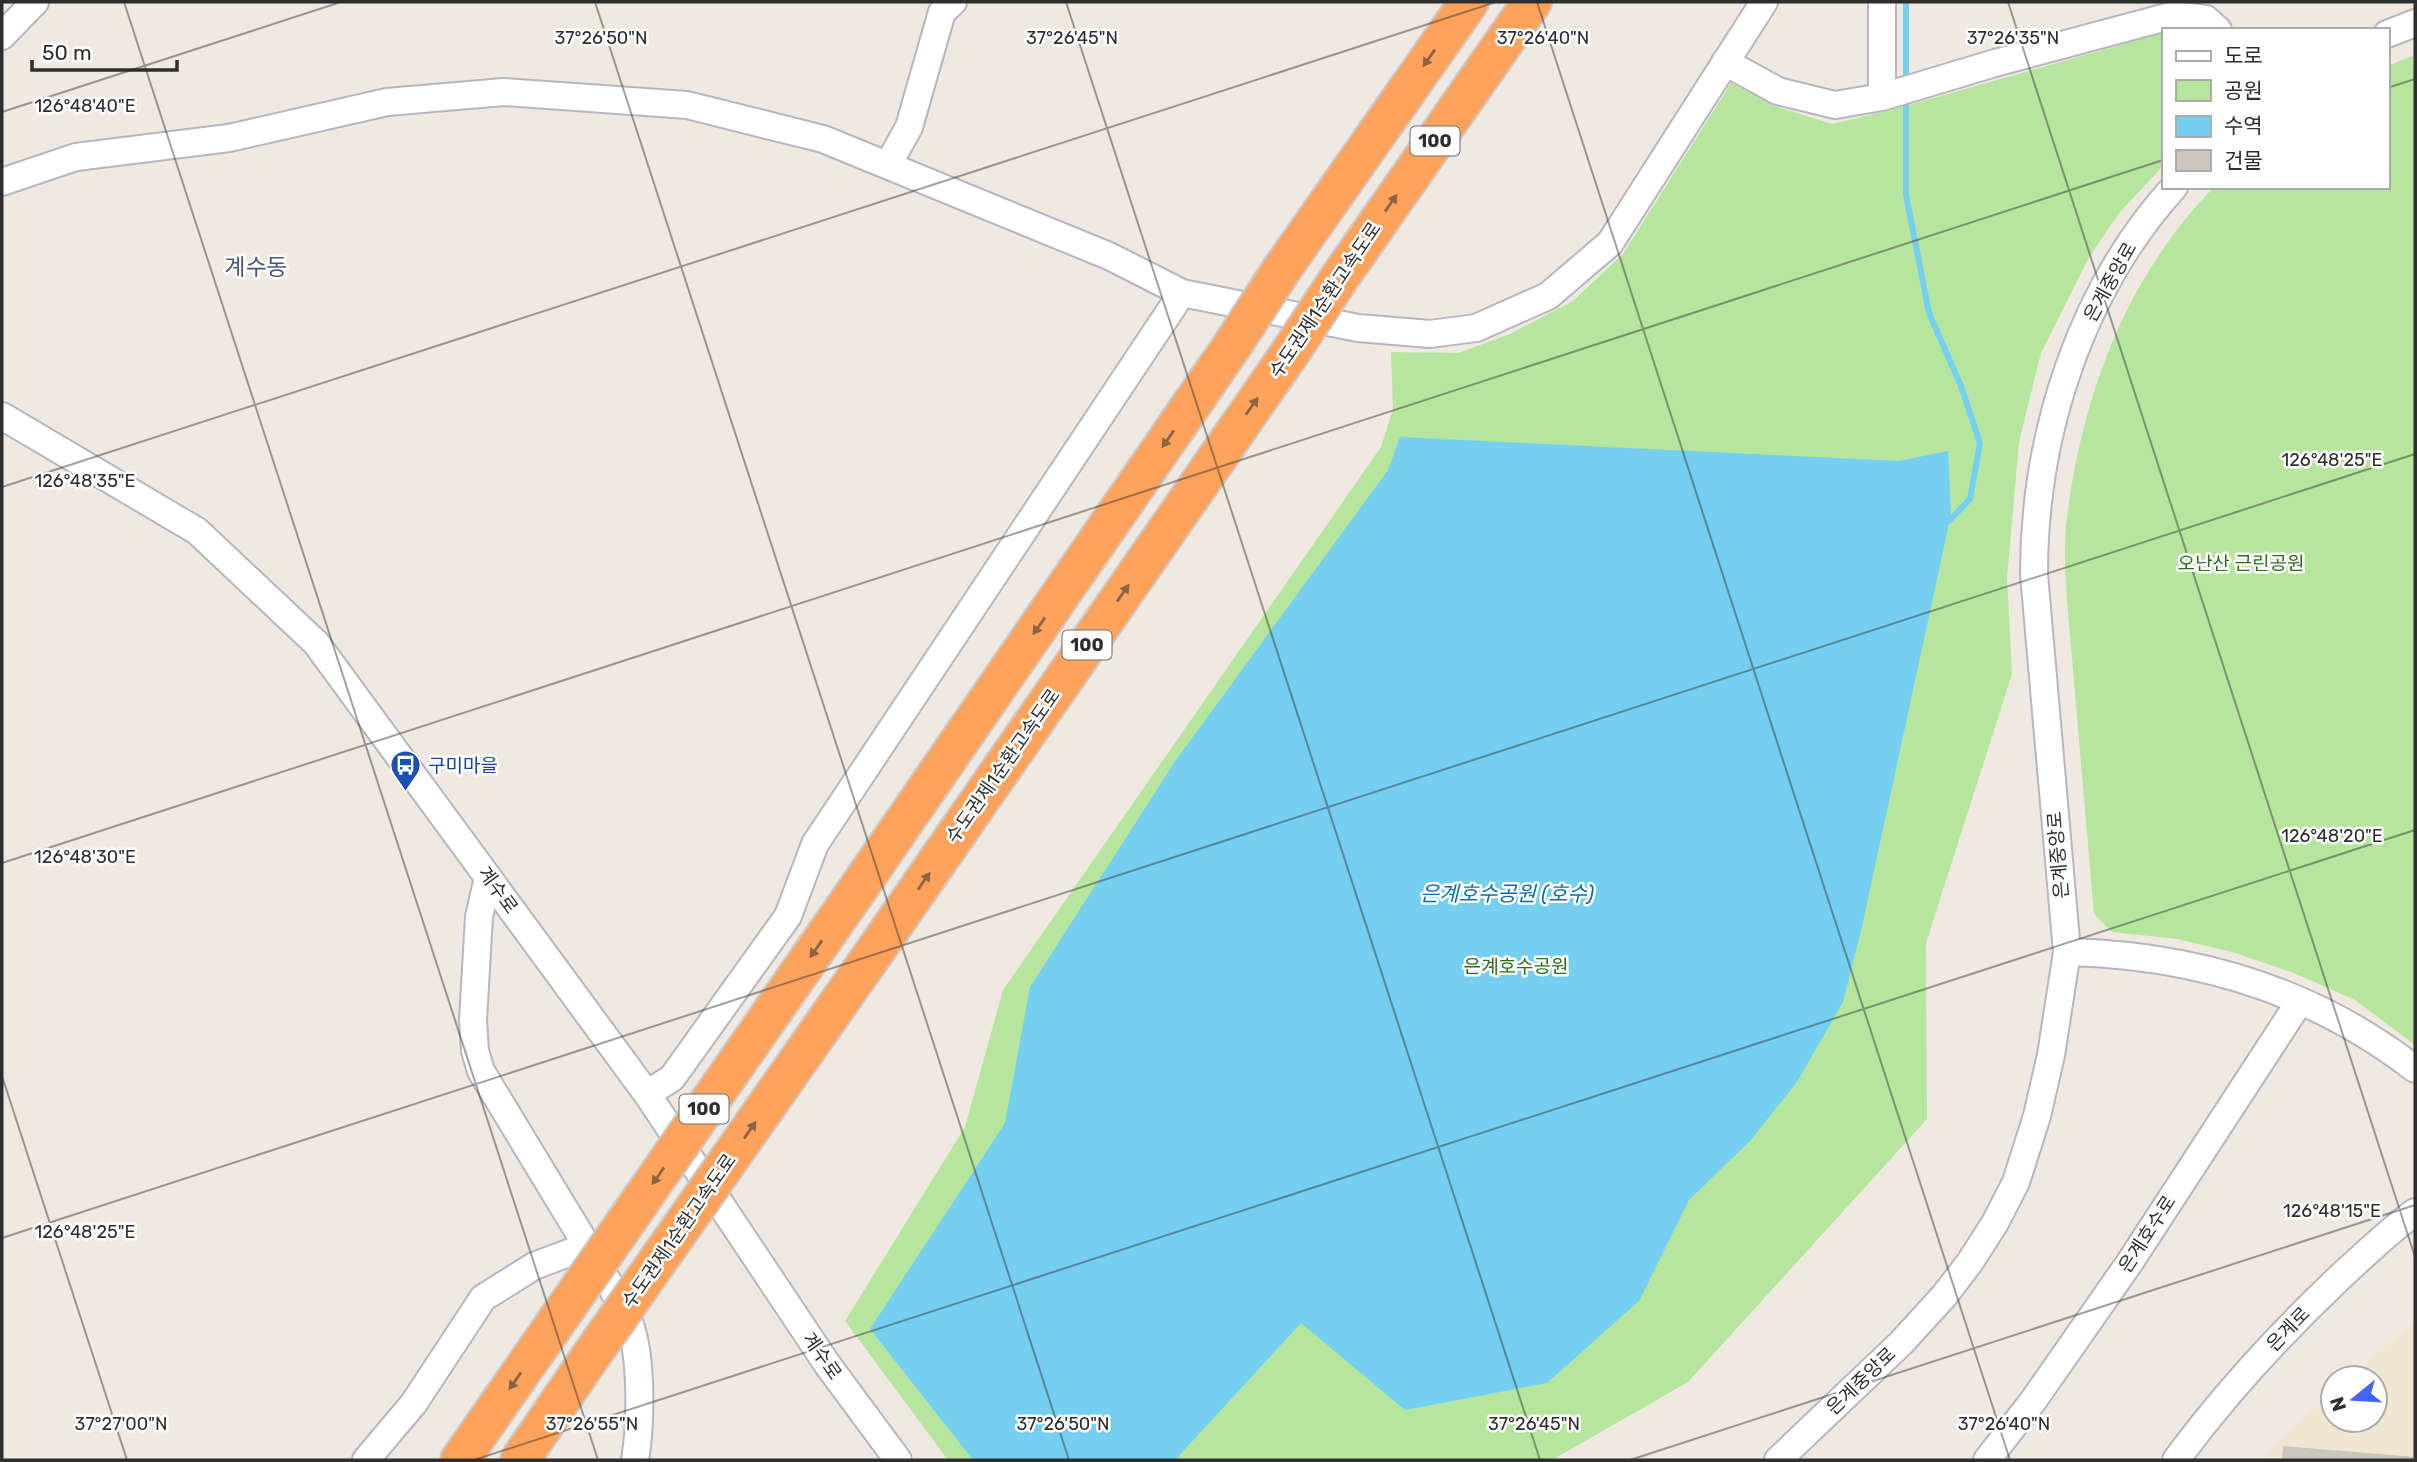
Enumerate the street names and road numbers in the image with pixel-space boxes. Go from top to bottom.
road number: 100 [1410,126,1460,156]
street label: 수도권제1순환고속도로 [1264,218,1386,382]
street label: 은계중앙로 [2079,238,2141,326]
road number: 100 [1062,630,1112,660]
street label: 수도권제1순환고속도로 [941,684,1065,848]
street label: 은계중앙로 [2043,810,2073,900]
street label: 계수로 [473,862,523,918]
road number: 100 [680,1094,728,1124]
street label: 수도권제1순환고속도로 [617,1149,741,1313]
street label: 은계호수로 [2114,1191,2180,1277]
street label: 은계로 [2262,1302,2314,1356]
street label: 계수로 [798,1328,846,1384]
street label: 은계중앙로 [1822,1342,1900,1420]

